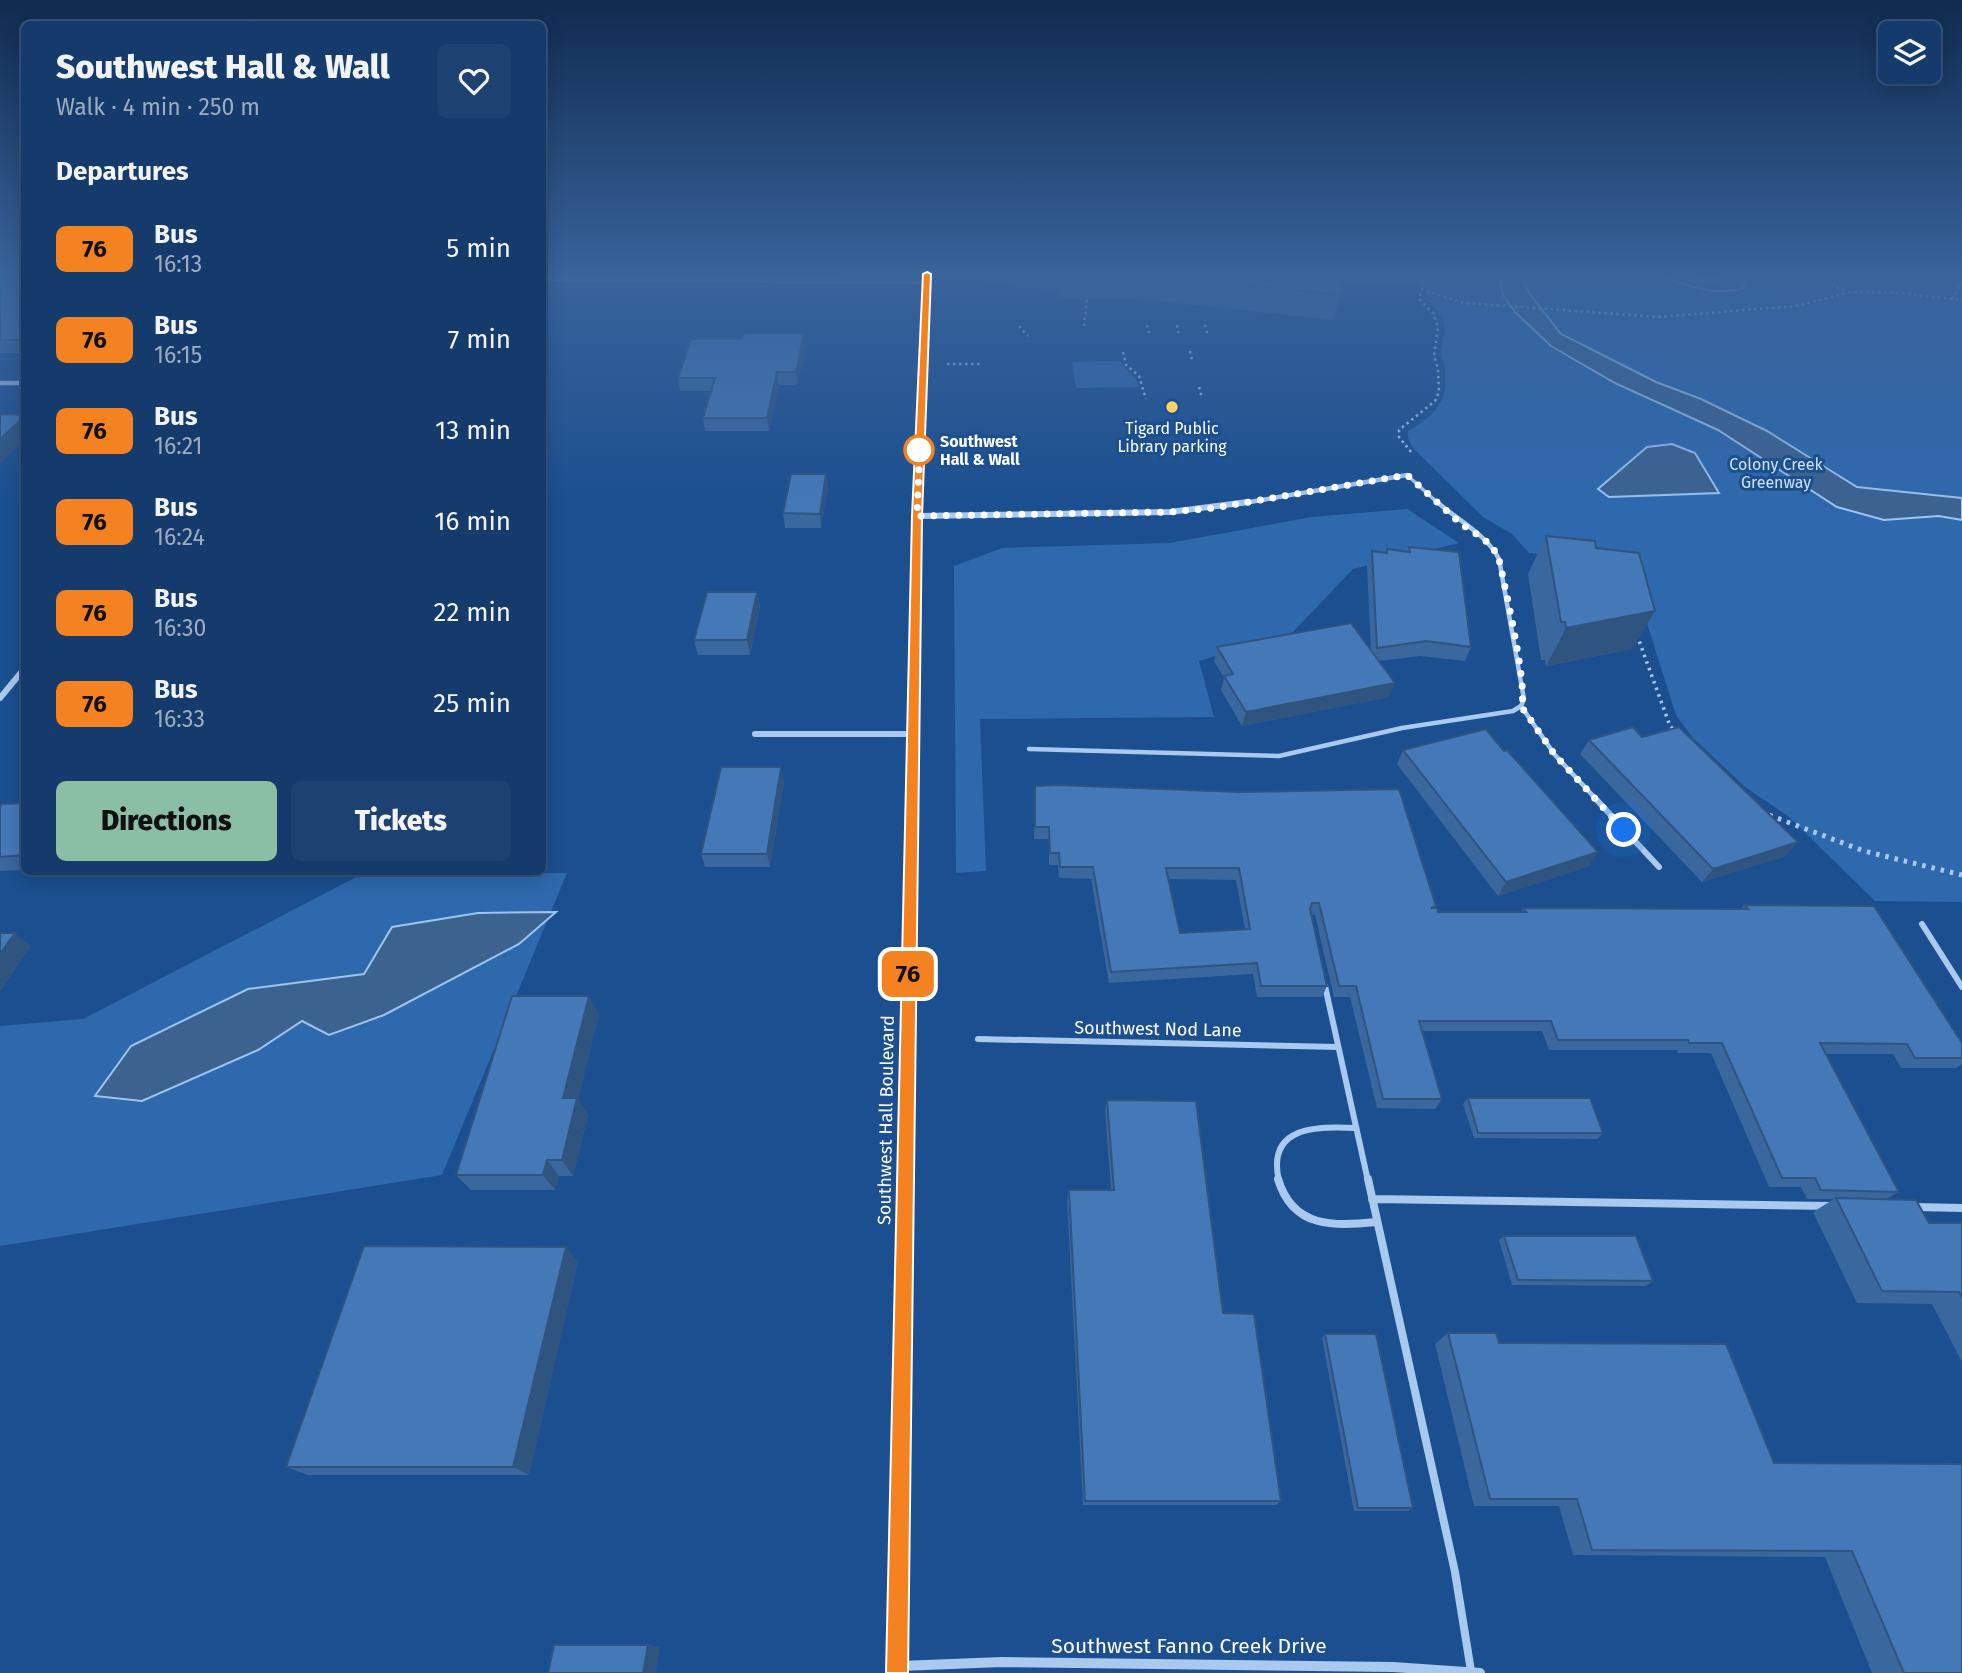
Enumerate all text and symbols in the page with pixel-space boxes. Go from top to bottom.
map controls [1878,21,1941,84]
button: layers [1878,21,1941,84]
button: heart [437,44,511,118]
text: Southwest Hall & Wall [56,47,390,87]
text: Walk · 4 min · 250 m [56,93,260,121]
text: Departures [56,156,189,187]
text: Bus [154,219,197,250]
text: 5 min [446,233,511,264]
text: 76 [82,235,107,263]
text: 16:13 [154,250,202,278]
text: Bus [154,310,197,341]
text: 7 min [448,324,511,355]
text: 76 [82,326,107,354]
text: 16:15 [154,341,202,369]
marker: Tigard Public Library parking [1164,399,1180,415]
text: Bus [154,401,197,432]
text: 13 min [435,415,511,446]
text: 76 [82,417,107,445]
place label: Tigard Public Library parking [1117,419,1227,456]
text: 16:21 [154,432,203,460]
place label: Southwest Hall & Wall [940,432,1020,469]
marker: Southwest Hall & Wall [904,435,934,465]
park label: Colony Creek Greenway [1729,455,1823,492]
text: Bus [154,492,197,523]
text: 16 min [434,506,511,537]
text: 76 [82,508,107,536]
text: 16:24 [154,523,205,551]
text: Bus [154,583,197,614]
text: 22 min [434,597,511,628]
text: 76 [82,599,107,627]
text: 16:30 [154,614,206,642]
text: Bus [154,674,197,705]
text: 25 min [433,688,511,719]
text: 76 [82,690,107,718]
text: 16:33 [154,705,205,733]
button: Directions [56,781,277,861]
button: Tickets [291,781,511,861]
your location [1606,812,1641,847]
line badge: 76 [876,951,940,997]
text: 76 [896,960,920,988]
street label: Southwest Hall Boulevard [873,1015,899,1225]
street label: Southwest Nod Lane [1074,1017,1242,1041]
street label: Southwest Fanno Creek Drive [1051,1633,1327,1659]

